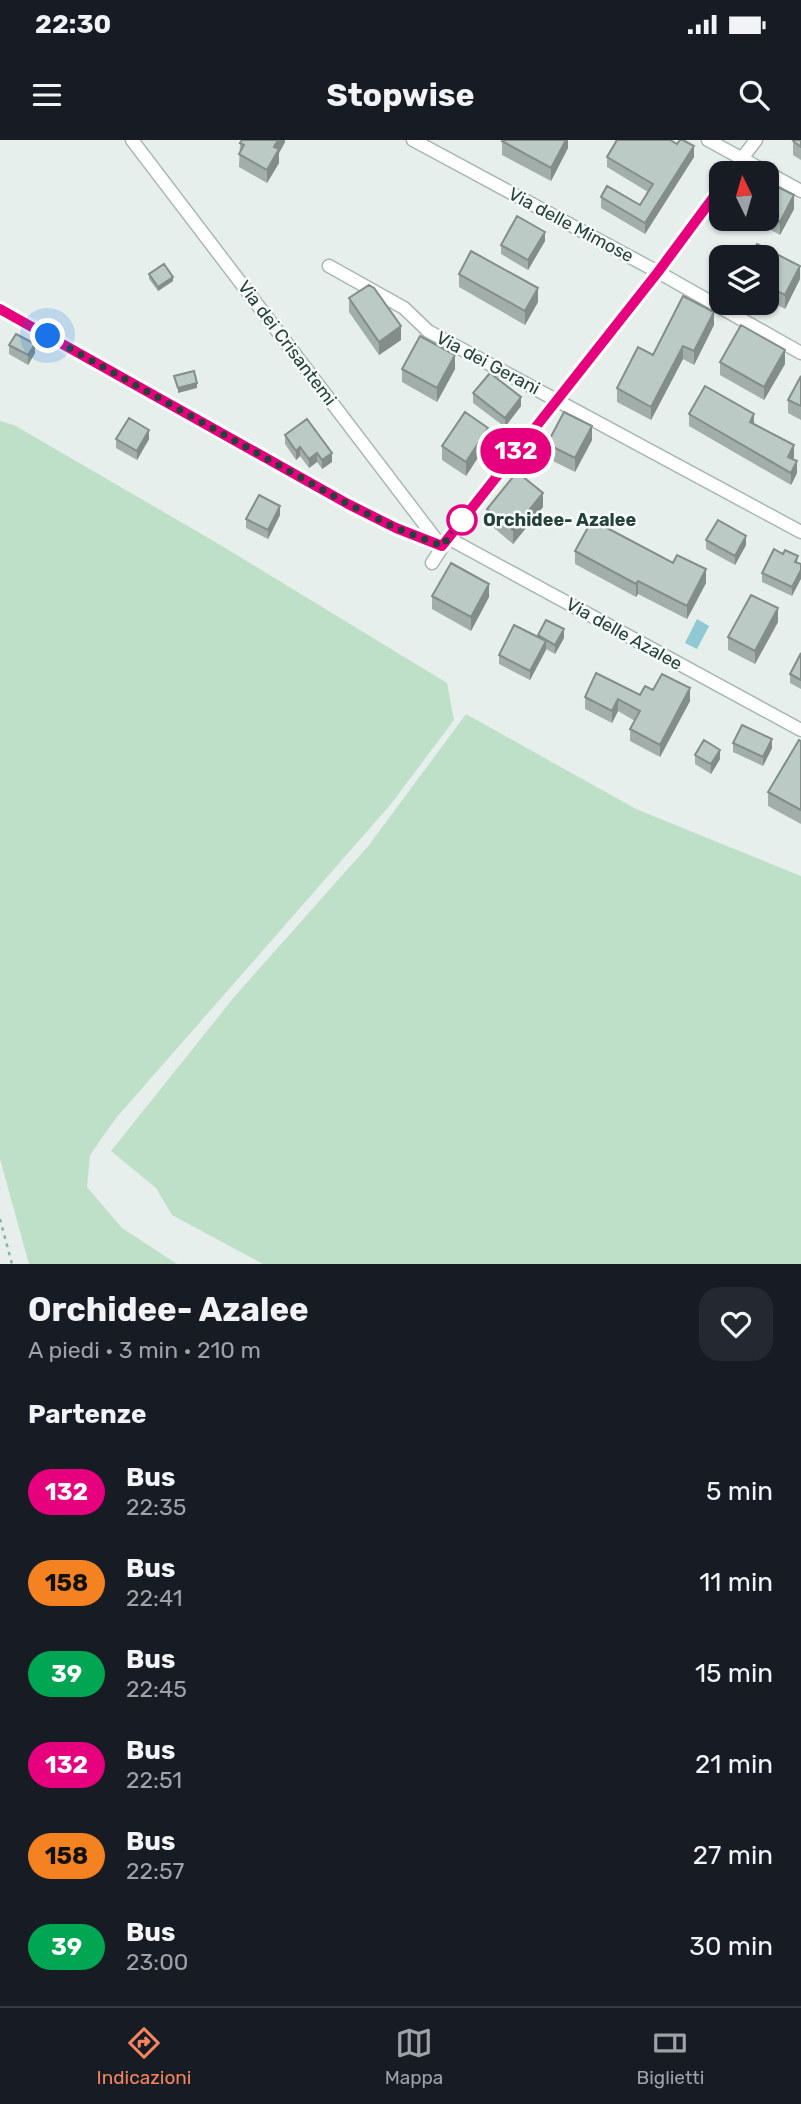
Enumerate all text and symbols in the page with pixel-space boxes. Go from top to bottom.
text: 22:30 [35,9,111,40]
icon: menu [28,76,66,114]
text: Stopwise [326,76,475,114]
icon: search [735,76,773,114]
north arrow [709,161,779,231]
map controls [709,161,779,315]
street label: Via delle Mimose [505,183,637,267]
button: layers [709,245,779,315]
street label: Via dei Crisantemi [233,276,341,410]
your location [30,318,65,353]
street label: Via dei Gerani [432,326,544,400]
line badge: 132 [476,428,556,474]
text: 132 [494,437,538,465]
marker: Orchidee- Azalee [447,505,477,535]
place label: Orchidee- Azalee [483,509,636,531]
street label: Via delle Azalee [562,593,686,675]
button: heart [699,1287,773,1361]
text: Orchidee- Azalee [28,1290,309,1329]
text: A piedi · 3 min · 210 m [28,1336,261,1364]
text: Partenze [28,1399,146,1430]
text: Bus [126,1462,175,1493]
text: 5 min [706,1476,773,1507]
text: 132 [45,1478,88,1506]
text: 22:35 [126,1493,186,1521]
text: Bus [126,1553,175,1584]
text: 11 min [699,1567,773,1598]
text: 158 [45,1569,88,1597]
text: 22:41 [126,1584,183,1612]
text: Bus [126,1644,175,1675]
text: 15 min [695,1658,773,1689]
text: 39 [51,1660,82,1688]
text: 22:45 [126,1675,187,1703]
text: Bus [126,1735,175,1766]
text: 21 min [695,1749,773,1780]
text: 132 [45,1751,88,1779]
text: 22:51 [126,1766,182,1794]
text: Bus [126,1826,175,1857]
text: 27 min [693,1840,773,1871]
text: 158 [45,1842,88,1870]
text: 22:57 [126,1857,184,1885]
text: Bus [126,1917,175,1948]
text: 30 min [689,1931,773,1962]
text: 39 [51,1933,82,1961]
text: 23:00 [126,1948,188,1976]
tab: Indicazioni [97,2024,191,2089]
tab: Mappa [385,2024,443,2089]
tab: Biglietti [637,2024,704,2089]

